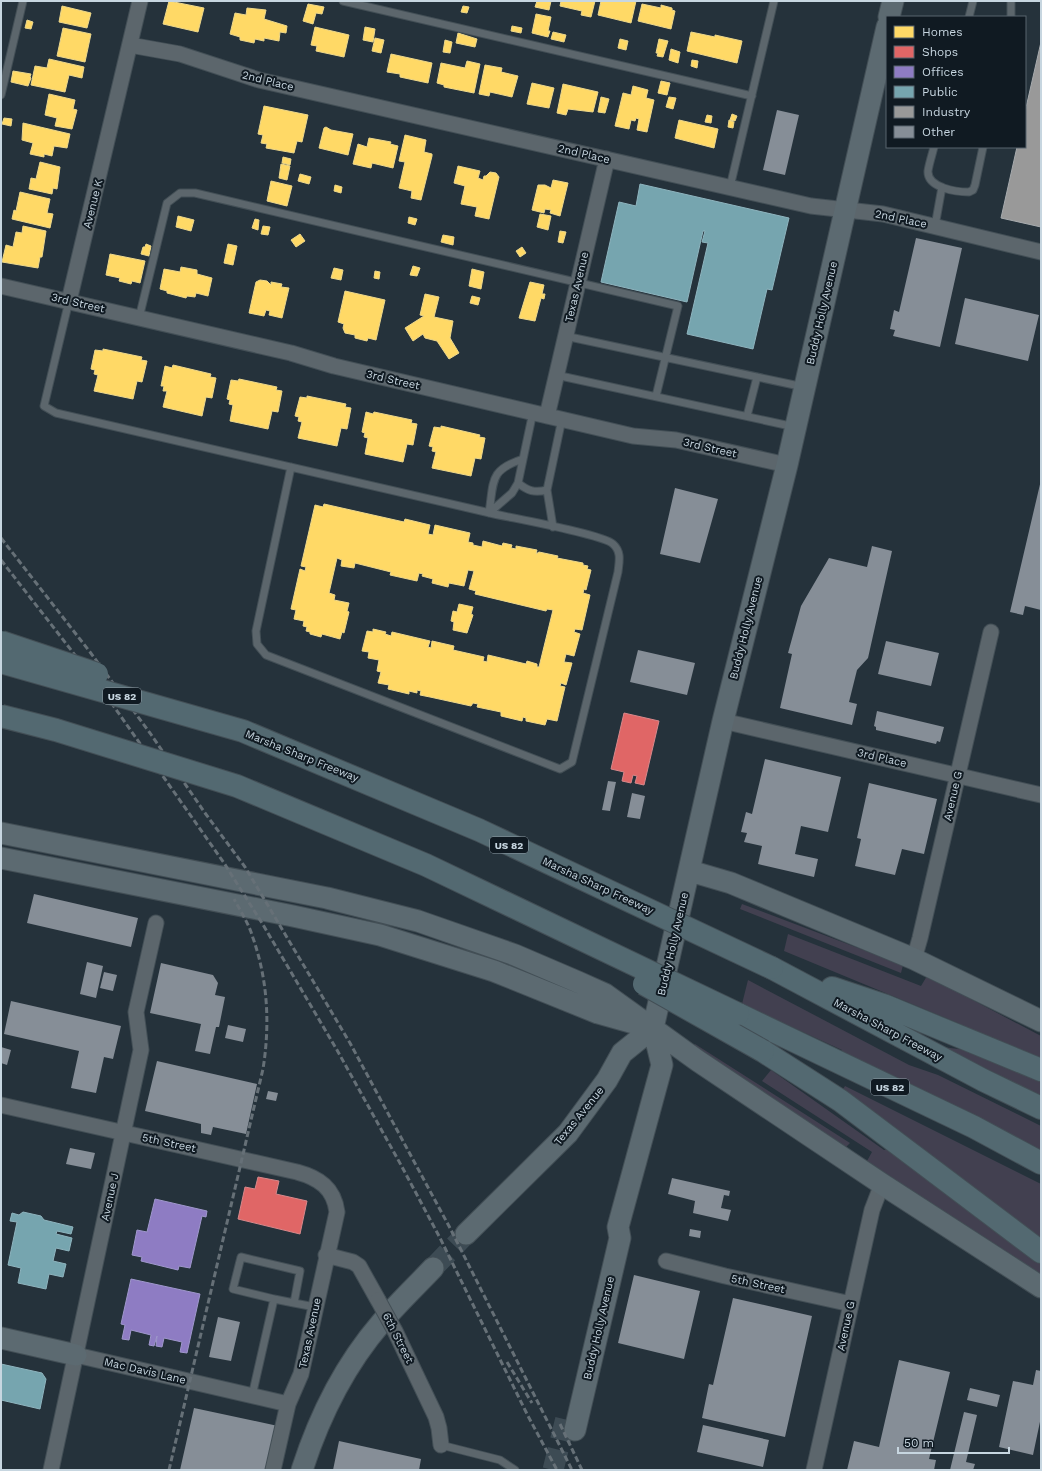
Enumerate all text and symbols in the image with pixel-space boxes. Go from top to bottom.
legend [886,16,1026,148]
text: Homes [922,25,963,39]
text: Shops [922,45,958,59]
text: Offices [922,65,964,79]
street label: 2nd Place [241,68,295,94]
text: Public [922,85,958,99]
text: Industry [922,105,971,119]
text: Other [922,125,955,139]
street label: 2nd Place [557,142,611,166]
street label: Avenue K [81,178,105,230]
street label: 2nd Place [874,207,928,231]
street label: Texas Avenue [563,251,591,323]
street label: Buddy Holly Avenue [804,260,840,366]
street label: 3rd Street [50,291,106,316]
street label: 3rd Street [365,368,421,393]
street label: 3rd Street [682,436,738,461]
street label: Buddy Holly Avenue [727,575,765,681]
road number: US 82 [103,688,141,704]
street label: Marsha Sharp Freeway [243,727,361,785]
street label: 3rd Place [856,746,908,770]
street label: Avenue G [941,770,965,822]
road number: US 82 [490,837,528,853]
street label: Marsha Sharp Freeway [540,855,656,918]
street label: Buddy Holly Avenue [655,891,691,997]
street label: Marsha Sharp Freeway [831,996,945,1064]
road number: US 82 [871,1079,909,1095]
street label: Texas Avenue [551,1084,607,1148]
street label: 5th Street [141,1131,197,1155]
street label: Avenue J [99,1172,121,1222]
street label: 5th Street [730,1272,786,1296]
street label: Buddy Holly Avenue [581,1275,617,1381]
street label: Texas Avenue [296,1297,324,1369]
street label: Avenue G [834,1300,858,1352]
street label: 6th Street [380,1311,416,1366]
street label: Mac Davis Lane [103,1355,187,1387]
scale bar [898,1429,1009,1455]
text: 50 m [904,1436,934,1450]

